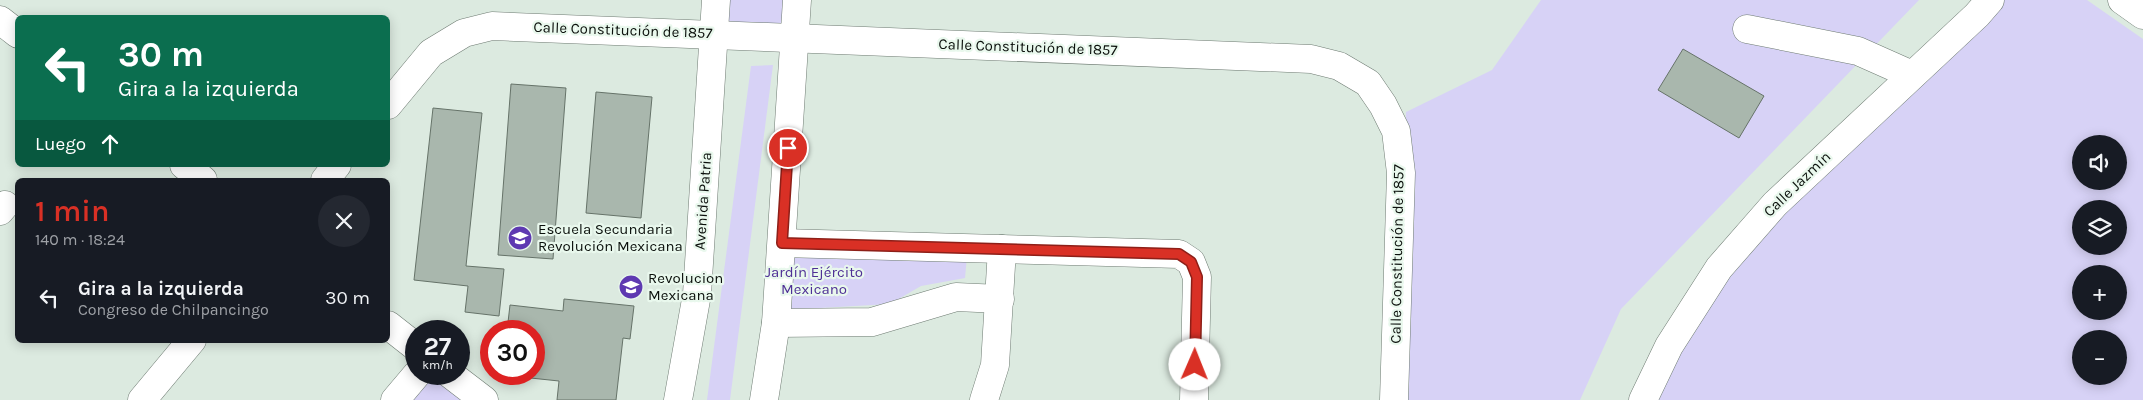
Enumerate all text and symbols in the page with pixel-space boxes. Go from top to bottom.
street label: Calle Constitución de 1857 [533,18,713,42]
text: 30 m [118,34,204,75]
icon: left [35,35,100,100]
street label: Calle Constitución de 1857 [938,35,1118,59]
text: Gira a la izquierda [118,76,299,102]
pin [767,127,809,169]
icon: ahead [96,130,124,158]
text: Luego [35,133,86,155]
icon: arrive [774,134,802,162]
map controls [2072,135,2127,385]
button: sound [2072,135,2127,190]
street label: Calle Jazmín [1760,148,1834,220]
street label: Avenida Patria [691,151,715,251]
street label: Calle Constitución de 1857 [1386,164,1408,344]
text: 1 min [35,193,109,229]
button: close [318,195,370,247]
button: layers [2072,200,2127,255]
place label: Escuela Secundaria Revolución Mexicana [538,220,683,255]
school or university icon: Escuela Secundaria Revolución Mexicana [507,225,533,251]
text: 140 m · 18:24 [35,230,125,249]
park label: Jardín Ejército Mexicano [765,263,863,298]
button: + [2072,265,2127,320]
place label: Revolucion Mexicana [648,269,723,304]
school or university icon: Revolucion Mexicana [618,274,644,300]
text: Gira a la izquierda [78,278,244,300]
icon: left [35,284,63,312]
text: 30 m [325,287,370,309]
text: Congreso de Chilpancingo [78,300,269,319]
speed limit sign: 30 [480,320,545,385]
button: − [2072,330,2127,385]
text: 27 [424,332,451,361]
position arrow [1168,338,1220,390]
text: km/h [422,358,453,372]

